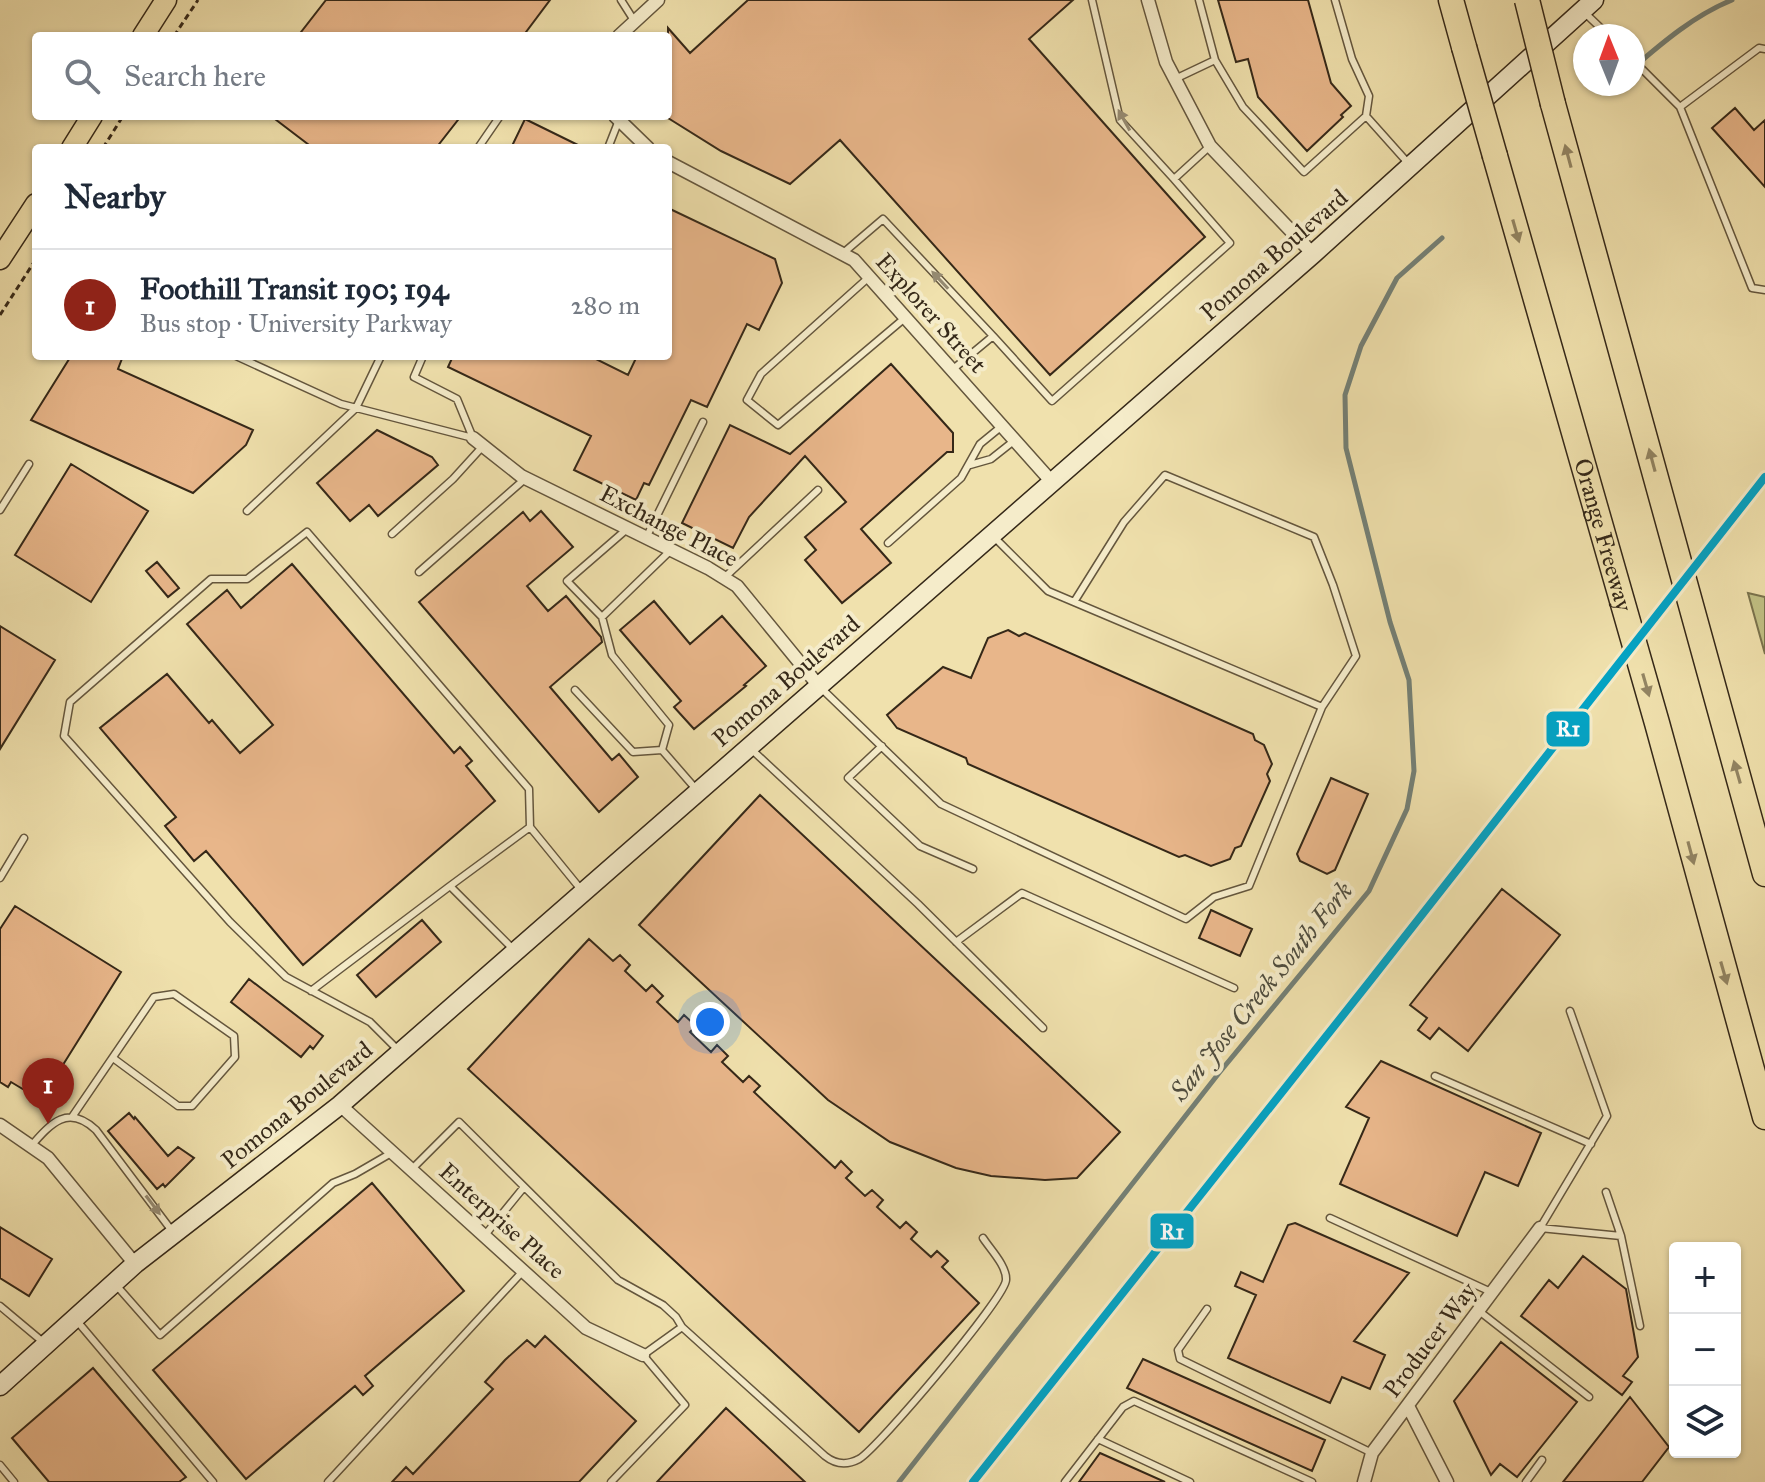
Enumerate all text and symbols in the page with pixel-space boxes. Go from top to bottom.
north arrow [1573,24,1645,96]
search box [32,32,672,120]
icon: search [60,54,104,98]
text: Search here [124,58,266,94]
one-way arrow [1117,108,1132,131]
one-way arrow [1561,143,1573,168]
text: Nearby [64,176,166,217]
street label: Pomona Boulevard [1194,183,1354,327]
one-way arrow [1511,219,1523,244]
street label: Explorer Street [869,247,993,379]
one-way arrow [931,270,949,289]
text: Foothill Transit 190; 194 [140,271,449,307]
text: 1 [85,289,95,321]
text: 280 m [571,289,640,321]
text: Bus stop · University Parkway [140,307,452,339]
one-way arrow [1645,448,1657,473]
street label: Orange Freeway [1567,455,1640,615]
street label: Exchange Place [595,478,743,574]
street label: Pomona Boulevard [706,609,866,753]
one-way arrow [1640,673,1653,697]
line badge: R1 [1545,710,1591,748]
text: R1 [1556,715,1580,742]
one-way arrow [1730,759,1742,784]
one-way arrow [1686,840,1698,865]
water label: San Jose Creek South Fork [1162,875,1359,1108]
one-way arrow [1719,960,1731,985]
your location [690,1002,730,1042]
street label: Pomona Boulevard [215,1035,379,1175]
pin: 1 [22,1058,74,1124]
street label: Enterprise Place [433,1157,571,1286]
one-way arrow [144,1195,160,1216]
line badge: R1 [1149,1212,1195,1250]
text: R1 [1160,1218,1184,1245]
map controls [1669,1242,1741,1458]
button: + [1669,1242,1741,1314]
street label: Producer Way [1377,1276,1484,1404]
button: − [1669,1314,1741,1386]
button: layers [1669,1386,1741,1458]

